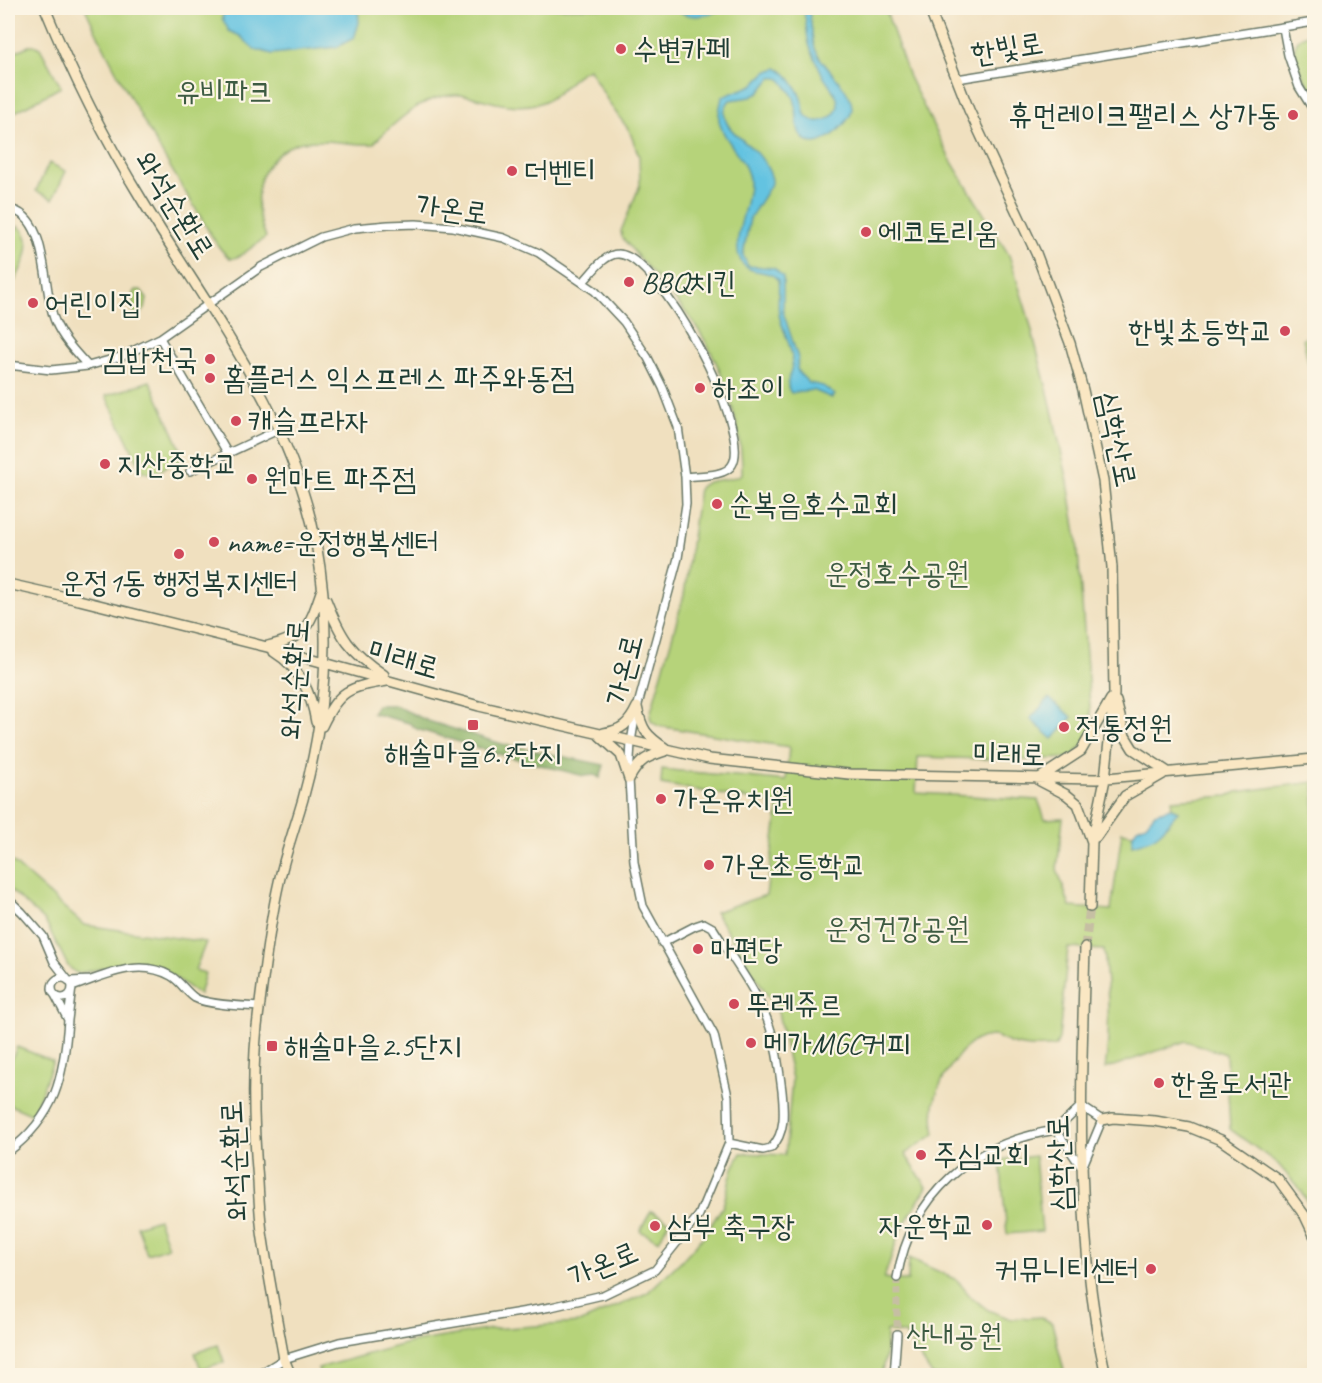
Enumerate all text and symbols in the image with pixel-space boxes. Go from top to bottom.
street label: 한빛로 [968,24,1046,72]
place label: 수변카페 [633,30,730,68]
marker: 수변카페 [614,42,628,56]
park label: 유비파크 [176,72,272,110]
place label: 휴먼레이크팰리스 상가동 [1008,96,1281,134]
marker: 휴먼레이크팰리스 상가동 [1286,108,1300,122]
street label: 와석순환로 [127,144,223,266]
place label: 더벤티 [524,152,596,190]
marker: 더벤티 [505,164,519,178]
street label: 가온로 [414,186,490,232]
place label: 에코토리움 [878,213,999,251]
marker: 에코토리움 [859,225,873,239]
place label: BBQ치킨 [641,263,736,301]
marker: BBQ치킨 [622,275,636,289]
place label: 어린이집 [45,284,142,322]
marker: 어린이집 [26,296,40,310]
place label: 한빛초등학교 [1128,312,1273,350]
marker: 한빛초등학교 [1278,324,1292,338]
place label: 김밥천국 [101,340,198,378]
marker: 김밥천국 [203,352,217,366]
place label: 홈플러스 익스프레스 파주와동점 [222,359,575,397]
place label: 하조이 [712,369,784,407]
marker: 홈플러스 익스프레스 파주와동점 [203,371,217,385]
marker: 하조이 [693,381,707,395]
street label: 심학산로 [1088,388,1146,490]
place label: 캐슬프라자 [248,402,369,440]
marker: 캐슬프라자 [229,414,243,428]
place label: 지산중학교 [117,445,238,483]
marker: 지산중학교 [98,457,112,471]
place label: 원마트 파주점 [264,460,416,498]
marker: 원마트 파주점 [245,472,259,486]
place label: 순복음호수교회 [729,485,898,523]
marker: 순복음호수교회 [710,497,724,511]
place label: name=운정행복센터 [226,523,439,561]
marker: name=운정행복센터 [207,535,221,549]
marker: 운정1동 행정복지센터 [172,547,186,561]
park label: 운정호수공원 [825,554,969,592]
place label: 운정1동 행정복지센터 [60,563,298,601]
street label: 와석순환로 [271,617,317,741]
street label: 가온로 [597,630,651,710]
street label: 미래로 [364,631,444,687]
place label: 전통정원 [1076,708,1173,746]
marker: 해솔마을6.7단지 [466,718,480,732]
marker: 전통정원 [1057,720,1071,734]
place label: 해솔마을6.7단지 [384,734,562,772]
street label: 미래로 [972,734,1046,774]
place label: 가온유치원 [673,780,794,818]
marker: 가온유치원 [654,792,668,806]
place label: 가온초등학교 [721,846,866,884]
marker: 가온초등학교 [702,858,716,872]
park label: 운정건강공원 [825,909,969,947]
place label: 마편당 [710,930,782,968]
marker: 마편당 [691,942,705,956]
place label: 뚜레쥬르 [746,985,843,1023]
marker: 뚜레쥬르 [727,997,741,1011]
place label: 메가MGC커피 [763,1024,911,1062]
place label: 해솔마을2.5단지 [284,1027,462,1065]
marker: 메가MGC커피 [744,1036,758,1050]
marker: 해솔마을2.5단지 [265,1039,279,1053]
place label: 한울도서관 [1171,1064,1292,1102]
marker: 한울도서관 [1152,1076,1166,1090]
street label: 와석순환로 [212,1100,256,1222]
street label: 심학산로 [1038,1114,1080,1212]
place label: 주심교회 [933,1136,1030,1174]
marker: 주심교회 [914,1148,928,1162]
place label: 자운학교 [878,1206,975,1244]
place label: 삼부 축구장 [667,1207,795,1245]
marker: 자운학교 [980,1218,994,1232]
marker: 삼부 축구장 [648,1219,662,1233]
street label: 가온로 [562,1232,644,1296]
place label: 커뮤니티센터 [994,1250,1139,1288]
marker: 커뮤니티센터 [1144,1262,1158,1276]
park label: 산내공원 [906,1316,1002,1354]

